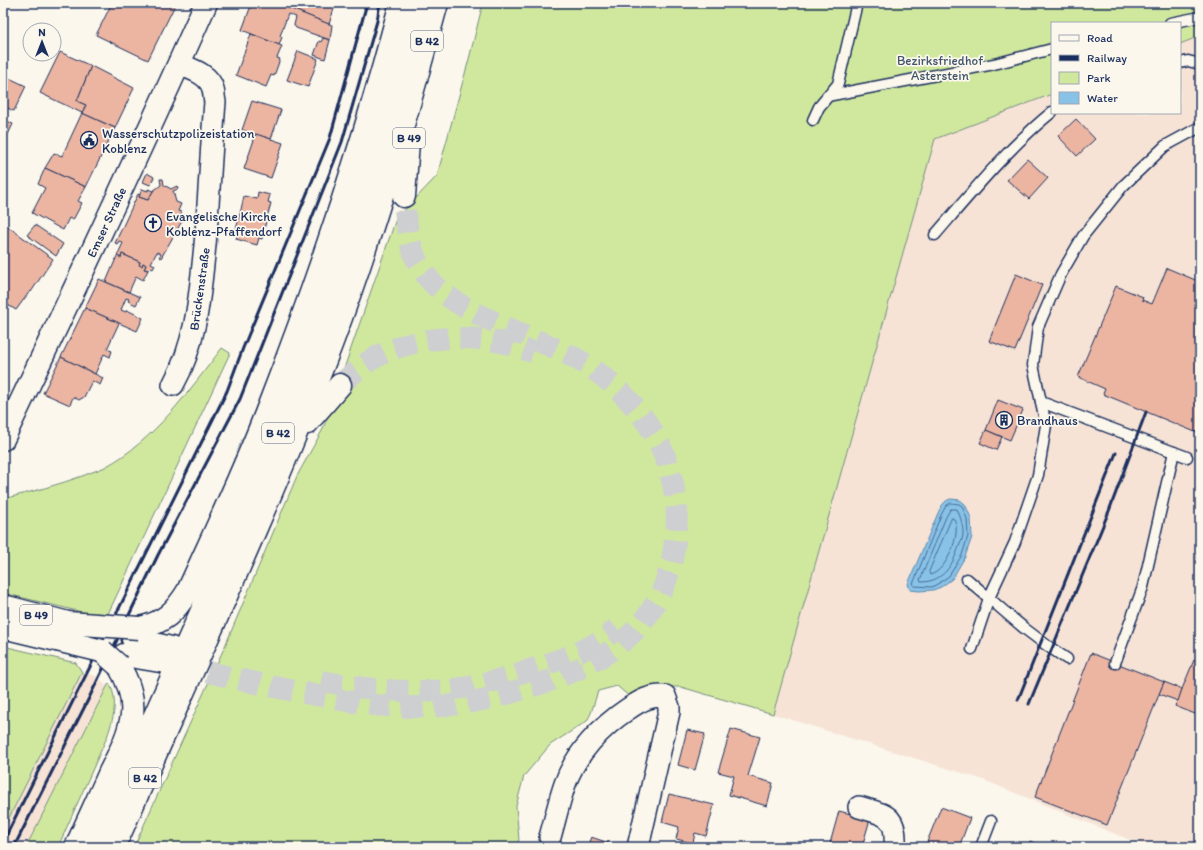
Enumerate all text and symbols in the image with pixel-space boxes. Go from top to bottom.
north arrow [22,22,62,62]
legend [1051,22,1181,114]
text: N [38,26,46,39]
road number: B 42 [411,31,443,51]
text: Road [1087,31,1113,45]
text: Railway [1087,51,1127,65]
park label: Bezirksfriedhof Asterstein [897,53,983,83]
text: Park [1087,71,1111,85]
text: Water [1087,91,1118,105]
place label: Wasserschutzpolizeistation Koblenz [102,126,255,156]
road number: B 49 [393,128,425,148]
public building icon: Wasserschutzpolizeistation Koblenz [79,130,99,150]
street label: Emser Straße [84,185,129,260]
place label: Evangelische Kirche Koblenz-Pfaffendorf [166,209,282,239]
church icon: Evangelische Kirche Koblenz-Pfaffendorf [143,213,163,233]
street label: Brückenstraße [186,247,213,331]
building icon: Brandhaus [994,410,1014,430]
place label: Brandhaus [1017,413,1078,428]
road number: B 42 [262,423,294,443]
road number: B 49 [20,605,52,625]
road number: B 42 [129,768,161,788]

